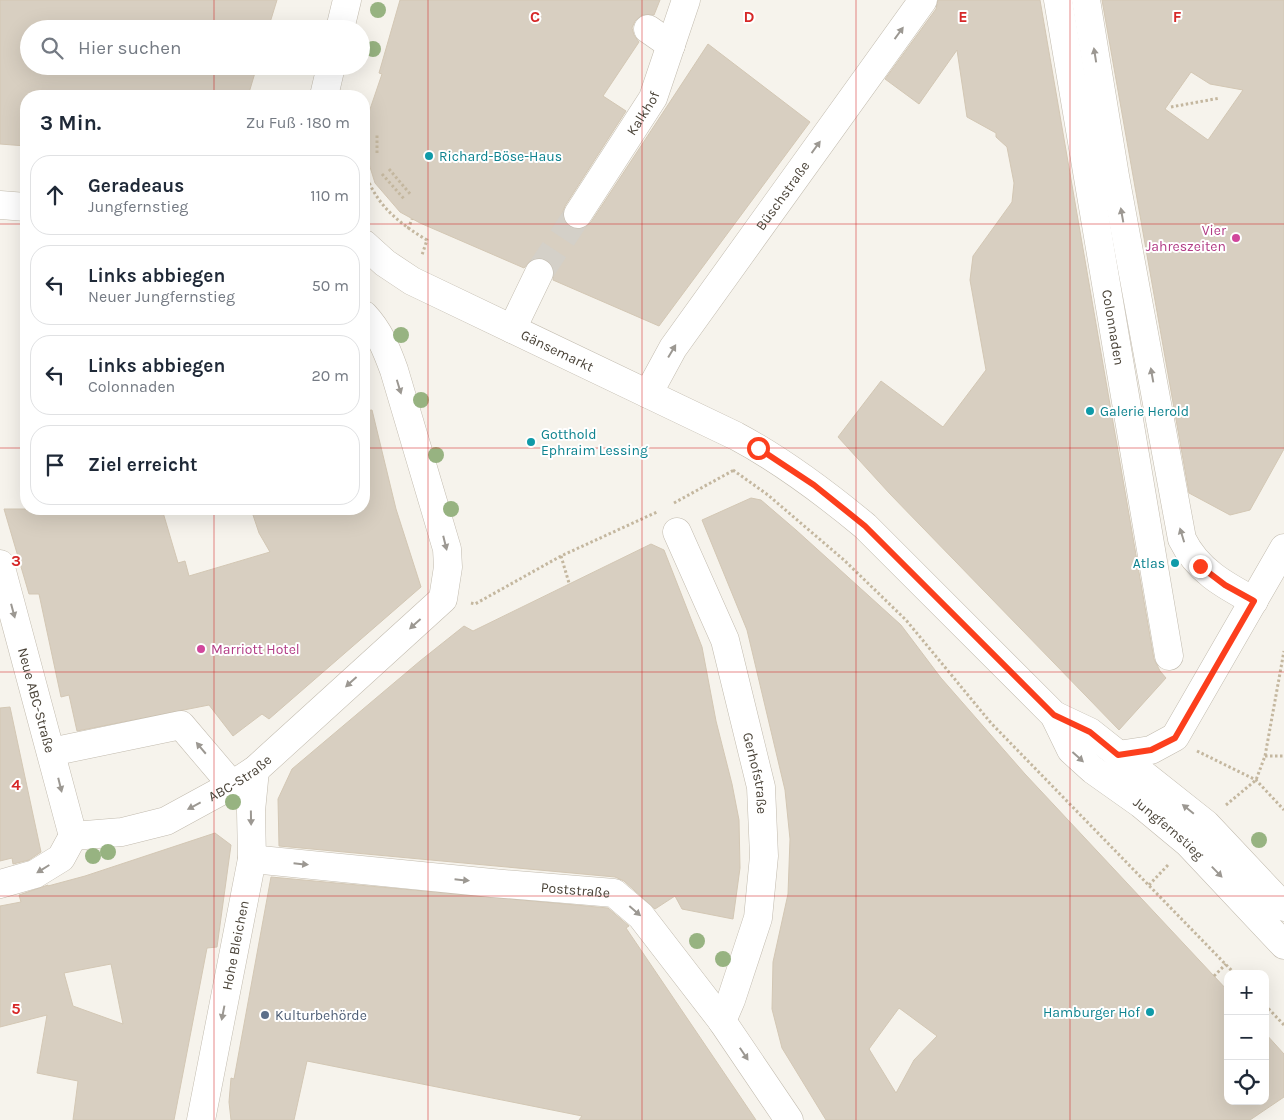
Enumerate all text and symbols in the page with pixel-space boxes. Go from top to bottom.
text: C [530,7,540,26]
text: D [744,7,755,26]
text: E [958,7,968,26]
text: F [1173,7,1182,26]
search box [20,20,370,75]
one-way arrow [894,26,904,40]
icon: search [38,34,66,62]
text: Hier suchen [78,37,181,59]
one-way arrow [1090,47,1098,63]
street label: Kalkhof [623,89,663,138]
text: 3 Min. [40,111,101,135]
text: Zu Fuß · 180 m [246,113,350,132]
one-way arrow [811,140,821,154]
place label: Richard-Böse-Haus [439,148,562,165]
marker: Richard-Böse-Haus [423,150,435,162]
street label: Büschstraße [752,158,813,234]
text: Geradeaus [88,175,184,197]
icon: ahead [41,181,69,209]
text: 110 m [310,186,349,205]
text: Jungfernstieg [88,197,188,216]
one-way arrow [1118,207,1126,223]
place label: Vier Jahreszeiten [1146,222,1227,255]
marker: Vier Jahreszeiten [1230,232,1242,244]
text: Links abbiegen [88,265,225,287]
icon: left [41,271,69,299]
text: 50 m [312,276,349,295]
text: Neuer Jungfernstieg [88,287,235,306]
street label: Colonnaden [1099,288,1128,366]
street label: Gänsemarkt [518,326,597,375]
one-way arrow [667,345,676,358]
text: Links abbiegen [88,355,225,377]
icon: left [41,361,69,389]
text: 20 m [311,366,349,385]
one-way arrow [1147,367,1155,383]
text: Colonnaden [88,377,175,396]
one-way arrow [395,380,403,395]
place label: Galerie Herold [1100,403,1189,420]
marker: Galerie Herold [1084,405,1096,417]
place label: Gotthold Ephraim Lessing [541,426,648,459]
marker: Gotthold Ephraim Lessing [525,436,537,448]
route start [747,437,770,460]
icon: arrive [41,451,69,479]
text: Ziel erreicht [88,454,198,476]
one-way arrow [1177,527,1185,542]
one-way arrow [441,535,449,551]
text: 3 [11,551,21,570]
place label: Atlas [1133,555,1165,572]
route end [1189,555,1212,578]
marker: Atlas [1169,557,1181,569]
one-way arrow [9,604,17,619]
one-way arrow [410,618,422,630]
place label: Marriott Hotel [211,641,300,658]
marker: Marriott Hotel [195,643,207,655]
street label: Neue ABC-Straße [14,646,59,755]
one-way arrow [346,676,358,688]
street label: Gerhofstraße [739,731,771,814]
one-way arrow [195,742,206,755]
street label: ABC-Straße [205,751,275,805]
one-way arrow [1072,751,1085,762]
text: 4 [11,775,21,794]
one-way arrow [56,778,64,793]
street label: Jungfernstieg [1130,793,1208,863]
one-way arrow [186,802,201,810]
one-way arrow [1182,804,1195,815]
one-way arrow [248,811,256,827]
one-way arrow [293,860,309,868]
one-way arrow [36,864,49,874]
one-way arrow [1211,865,1223,877]
one-way arrow [455,876,471,884]
street label: Poststraße [540,879,611,901]
street label: Hohe Bleichen [218,899,252,992]
one-way arrow [629,905,641,916]
map controls [1224,970,1269,1105]
button: + [1224,970,1269,1015]
text: 5 [11,999,21,1018]
place label: Hamburger Hof [1043,1004,1140,1021]
one-way arrow [218,1005,226,1021]
marker: Hamburger Hof [1144,1006,1156,1018]
place label: Kulturbehörde [275,1007,367,1024]
marker: Kulturbehörde [259,1009,271,1021]
button: − [1224,1015,1269,1060]
one-way arrow [739,1047,749,1061]
button: locate [1224,1060,1269,1105]

